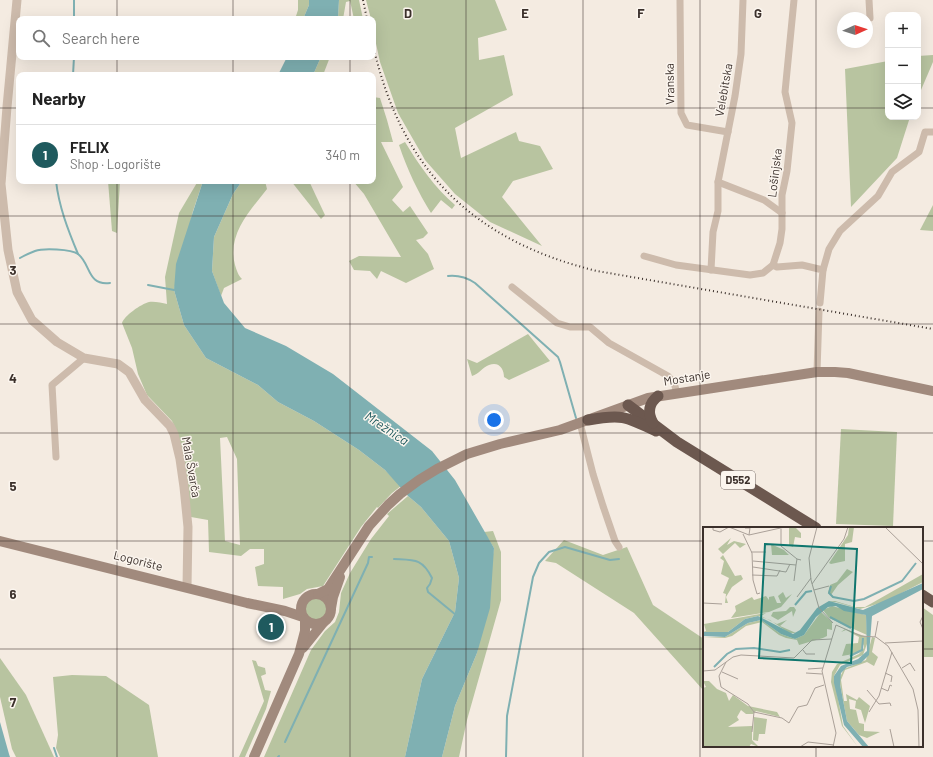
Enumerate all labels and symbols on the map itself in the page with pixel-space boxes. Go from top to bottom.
text: D [404,5,412,21]
text: E [521,5,529,21]
text: F [637,5,645,21]
text: G [754,5,762,21]
north arrow [837,12,873,48]
street label: Velebitska [711,62,735,118]
street label: Vranska [662,63,676,105]
street label: Lošinjska [764,147,784,198]
text: 3 [9,262,17,278]
street label: Mostanje [662,366,711,388]
text: 4 [9,370,17,386]
water label: Mrežnica [362,408,412,448]
your location [484,410,504,430]
street label: Mala Švarča [180,435,204,498]
road number: D552 [721,471,755,489]
text: 5 [9,478,17,494]
inset map [703,527,923,747]
street label: Logorište [112,547,164,573]
text: 6 [10,586,17,602]
pin: 1 [258,612,284,642]
text: 7 [10,694,17,710]

